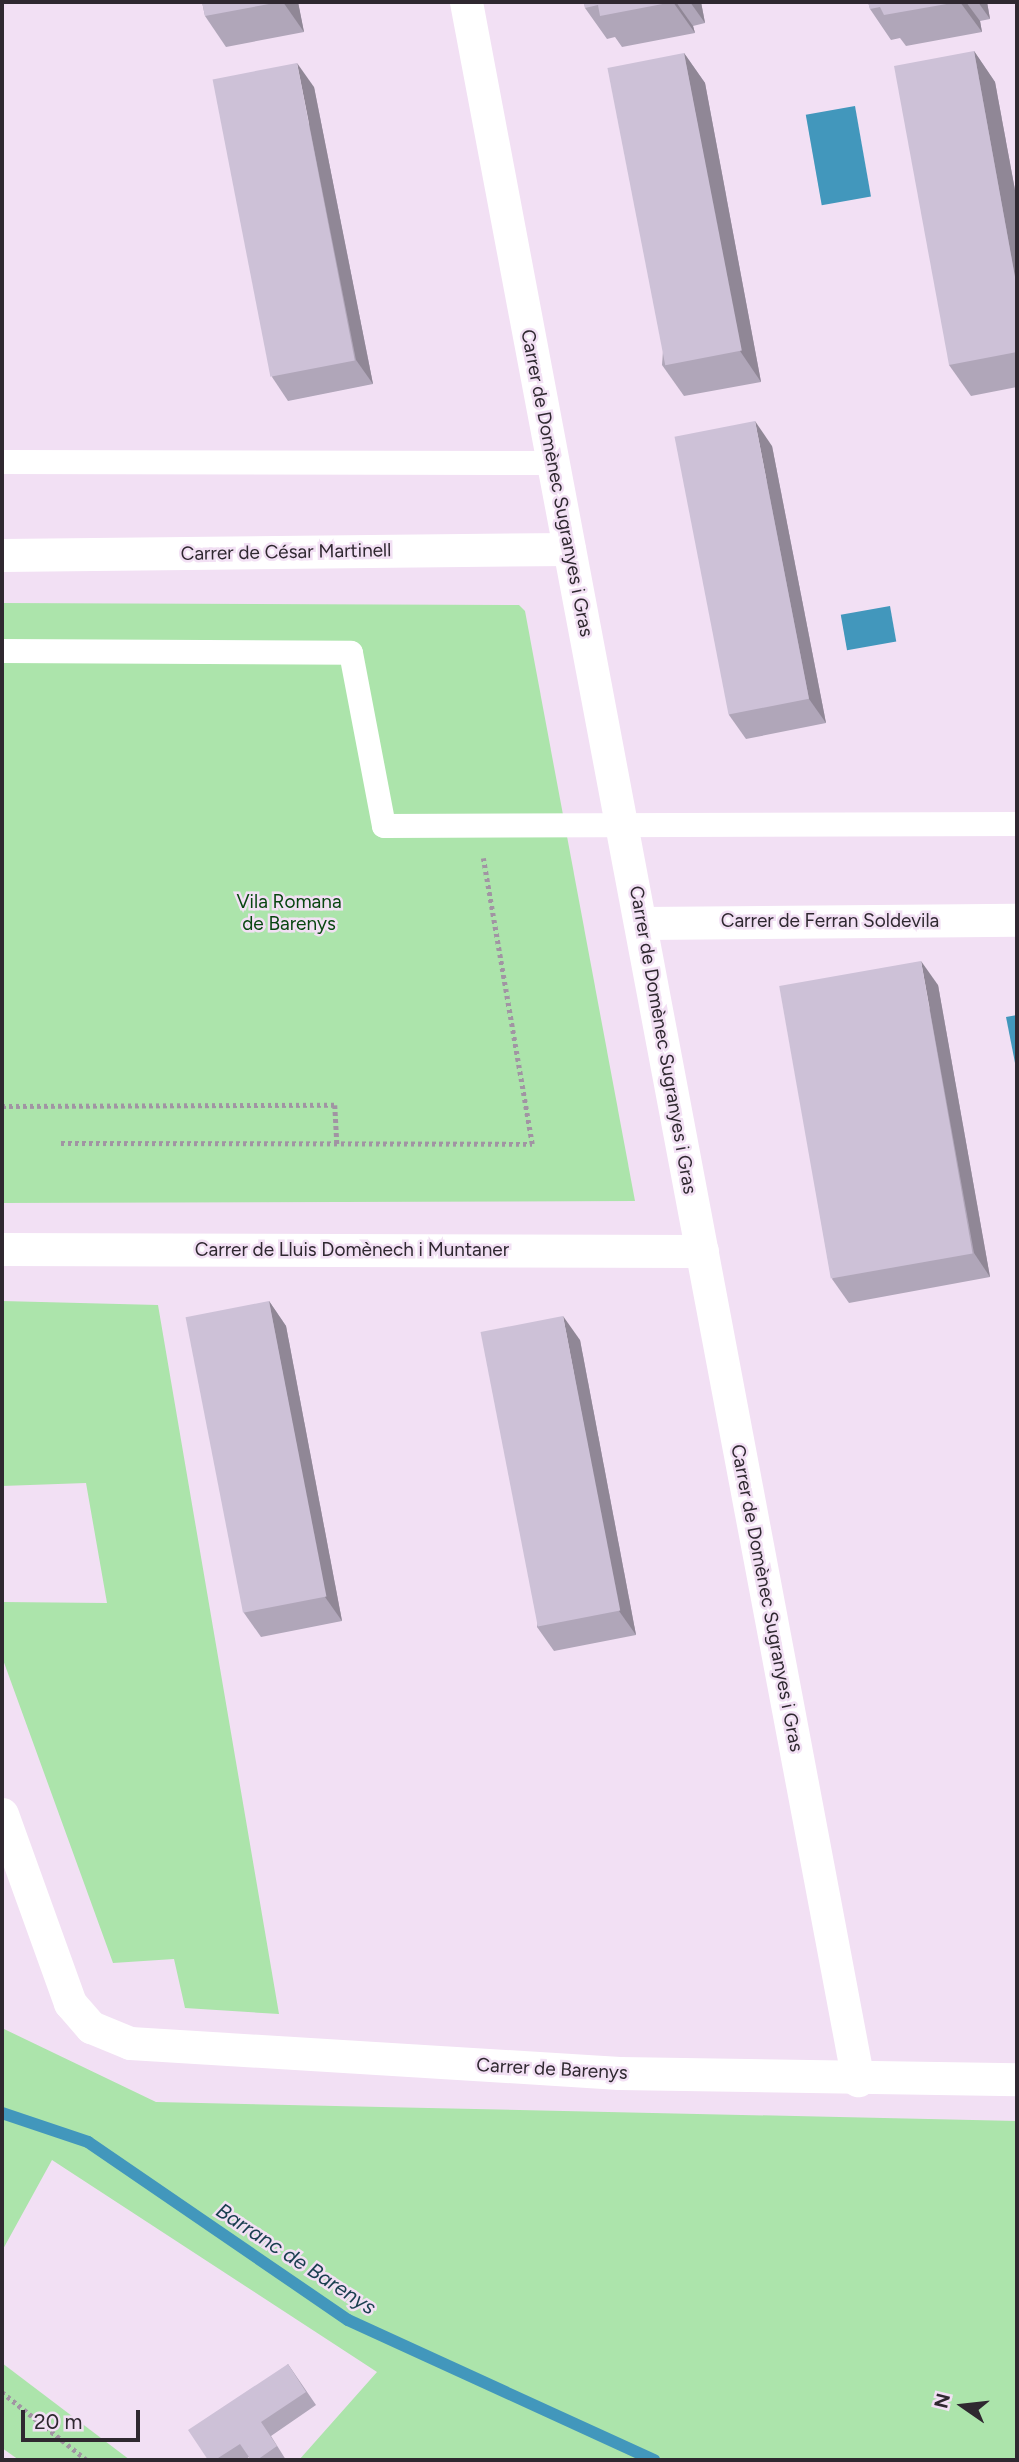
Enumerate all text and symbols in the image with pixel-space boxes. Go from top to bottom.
street label: Carrer de Domènec Sugranyes i Gras [516,327,598,639]
street label: Carrer de César Martinell [180,539,392,565]
street label: Carrer de Domènec Sugranyes i Gras [625,884,701,1196]
park label: Vila Romana de Barenys [236,891,342,935]
street label: Carrer de Ferran Soldevila [721,910,939,932]
street label: Carrer de Lluis Domènech i Muntaner [195,1239,509,1261]
street label: Carrer de Domènec Sugranyes i Gras [726,1442,808,1754]
street label: Carrer de Barenys [476,2054,628,2084]
water label: Barranc de Barenys [211,2198,381,2320]
north arrow [928,2371,998,2441]
text: N [929,2391,955,2411]
scale bar [24,2396,144,2440]
text: 20 m [34,2409,82,2434]

